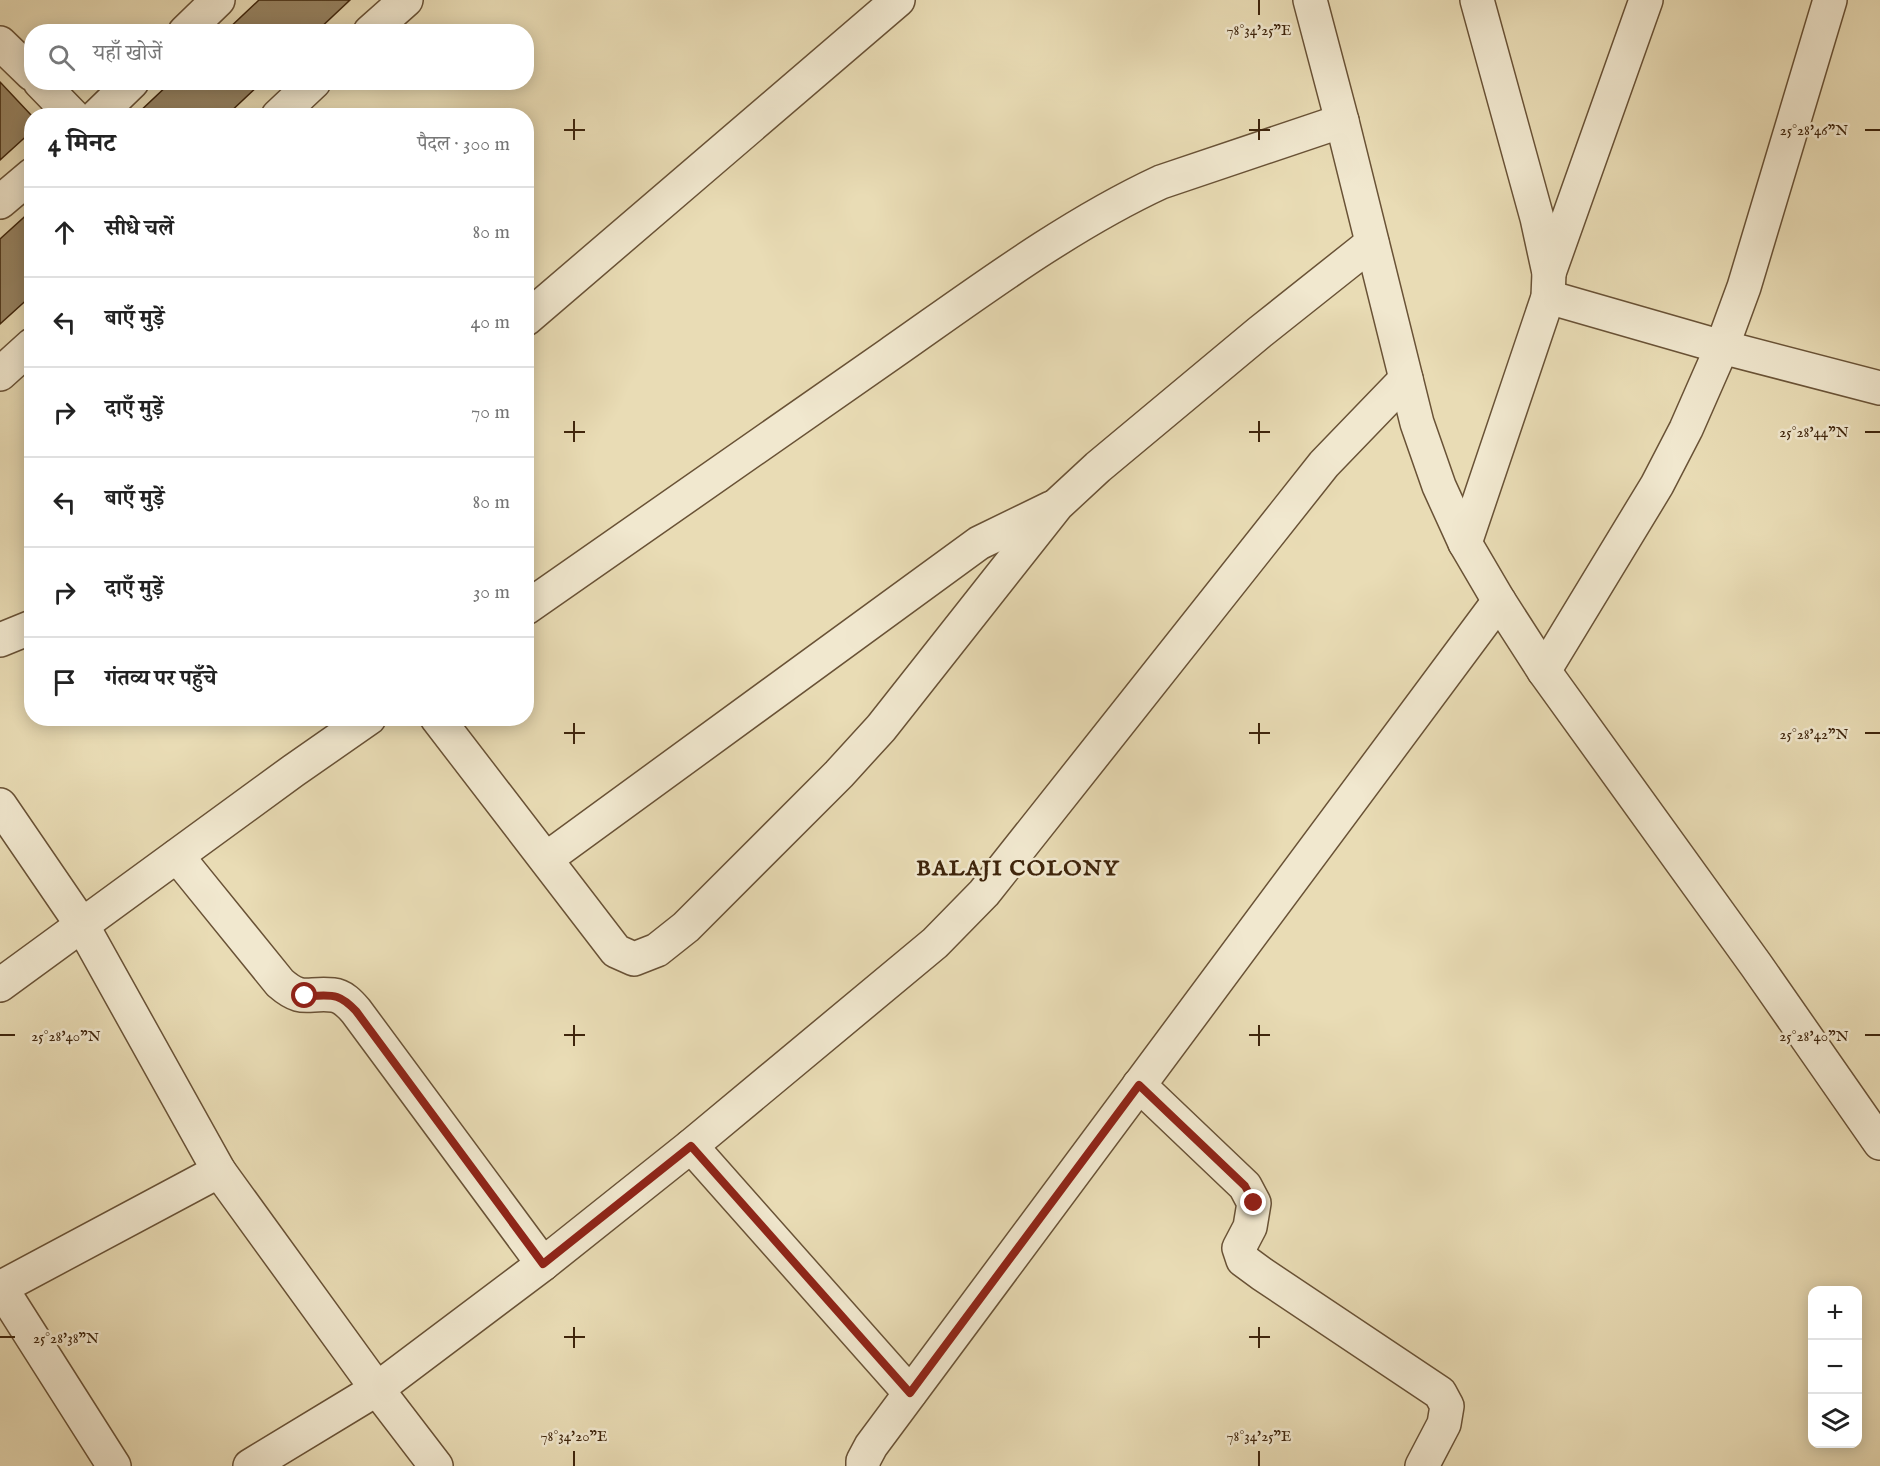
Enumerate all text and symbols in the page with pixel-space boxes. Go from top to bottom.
text: 78°34'25"E [1226,21,1292,40]
search box [24,24,534,90]
text: यहाँ खोजें [93,40,162,68]
icon: search [45,41,78,74]
text: 25°28'46"N [1780,121,1848,140]
text: 4 मिनट [48,127,116,160]
text: पैदल · 300 m [417,132,510,157]
text: सीधे चलें [105,215,174,243]
icon: ahead [48,216,81,249]
text: 80 m [473,220,510,245]
text: बाएँ मुड़ें [105,305,164,333]
icon: left [48,306,81,339]
text: 40 m [471,310,510,335]
text: दाएँ मुड़ें [105,395,164,423]
icon: right [48,396,81,429]
text: 70 m [471,400,510,425]
text: 25°28'44"N [1779,423,1849,442]
text: बाएँ मुड़ें [105,485,164,513]
icon: left [48,486,81,519]
text: 80 m [473,490,510,515]
text: दाएँ मुड़ें [105,575,164,603]
icon: right [48,576,81,609]
text: 30 m [473,580,510,605]
text: गंतव्य पर पहुँचे [105,665,216,693]
icon: arrive [48,666,81,699]
text: 25°28'42"N [1779,725,1849,744]
district label: BALAJI COLONY [916,855,1120,883]
route start [291,982,317,1008]
text: 25°28'40"N [31,1027,101,1046]
text: 25°28'40"N [1779,1027,1849,1046]
route end [1240,1189,1266,1215]
map controls [1808,1286,1862,1448]
button: + [1808,1286,1862,1340]
text: 25°28'38"N [33,1329,99,1348]
button: − [1808,1340,1862,1394]
button: layers [1808,1394,1862,1448]
text: 78°34'20"E [541,1427,608,1446]
text: 78°34'25"E [1226,1427,1292,1446]

